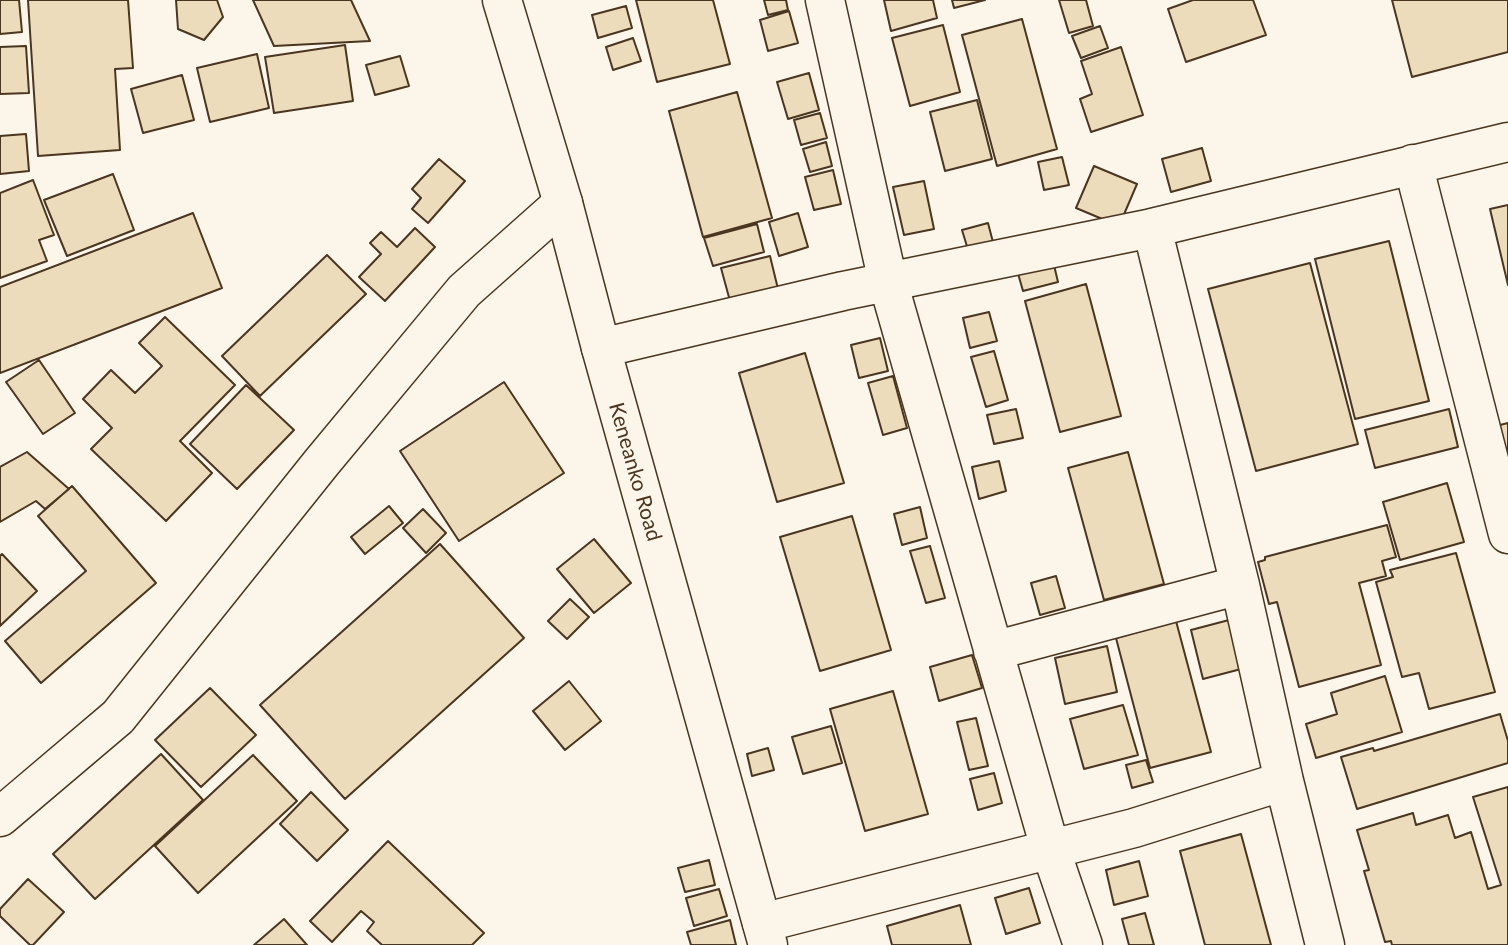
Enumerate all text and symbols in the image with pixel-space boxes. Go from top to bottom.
street label: Keneanko Road [603,400,667,544]

